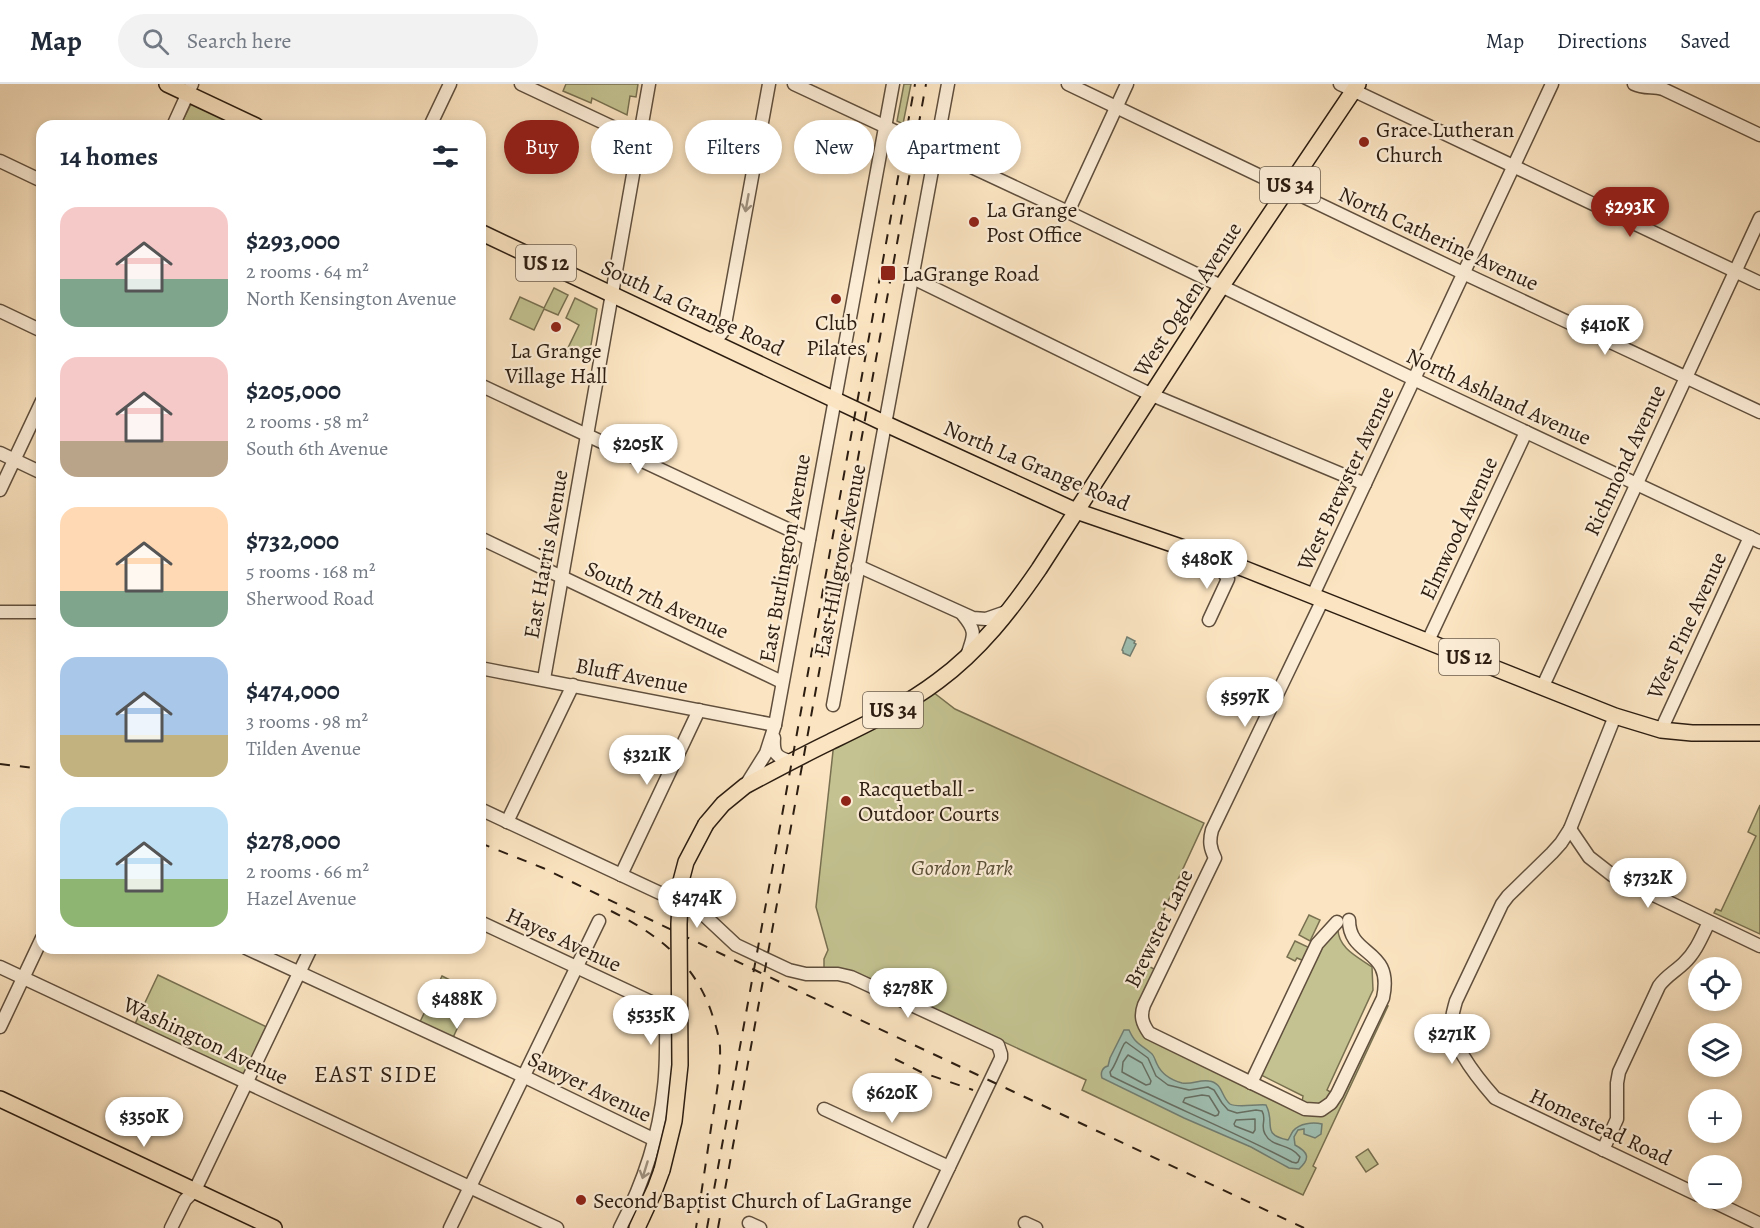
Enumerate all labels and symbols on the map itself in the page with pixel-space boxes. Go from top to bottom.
place label: Grace Lutheran Church [1376,115,1514,170]
marker: Grace Lutheran Church [1357,135,1371,149]
road number: US 34 [1260,167,1320,203]
street label: North Catherine Avenue [1334,179,1543,298]
pin: $293K [1588,187,1672,238]
one-way arrow [741,193,752,213]
place label: La Grange Post Office [986,195,1082,250]
marker: La Grange Post Office [967,215,981,229]
street label: West Ogden Avenue [1126,216,1249,384]
road number: US 12 [516,245,576,281]
street label: South La Grange Road [596,252,789,364]
place label: LaGrange Road [902,259,1039,289]
marker: LaGrange Road [879,264,897,282]
marker: Club Pilates [829,292,843,306]
pin: $410K [1563,305,1647,356]
place label: Club Pilates [806,308,866,363]
marker: La Grange Village Hall [549,320,563,334]
place label: La Grange Village Hall [504,336,607,391]
street label: North Ashland Avenue [1401,341,1596,453]
street label: Richmond Avenue [1577,380,1673,541]
street label: West Brewster Avenue [1290,381,1402,576]
street label: North La Grange Road [939,413,1135,519]
pin: $205K [596,424,680,475]
street label: East Burlington Avenue [752,451,818,665]
street label: Elmwood Avenue [1413,452,1505,605]
street label: East Hillgrove Avenue [807,461,873,659]
street label: East Harris Avenue [516,467,576,641]
pin: $480K [1165,539,1249,590]
street label: West Pine Avenue [1639,547,1734,705]
street label: South 7th Avenue [580,553,733,646]
road number: US 12 [1439,639,1499,675]
street label: Bluff Avenue [573,650,691,702]
pin: $597K [1203,677,1287,728]
road number: US 34 [863,692,923,728]
pin: $321K [605,735,689,786]
place label: Racquetball - Outdoor Courts [858,774,1000,829]
marker: Racquetball - Outdoor Courts [839,794,853,808]
park label: Gordon Park [911,853,1013,883]
pin: $732K [1606,858,1690,909]
street label: Brewster Lane [1117,864,1201,993]
pin: $474K [655,878,739,929]
street label: Hayes Avenue [501,900,626,980]
pin: $278K [866,968,950,1019]
pin: $488K [415,979,499,1030]
street label: Washington Avenue [117,989,293,1092]
pin: $535K [609,995,693,1046]
pin: $271K [1410,1014,1494,1065]
street label: Sawyer Avenue [523,1044,656,1130]
district label: EAST SIDE [314,1058,438,1090]
pin: $620K [850,1073,934,1124]
street label: Homestead Road [1525,1081,1677,1173]
pin: $350K [102,1097,186,1148]
one-way arrow [639,1160,650,1179]
place label: Second Baptist Church of LaGrange [593,1186,912,1216]
marker: Second Baptist Church of LaGrange [574,1193,588,1207]

